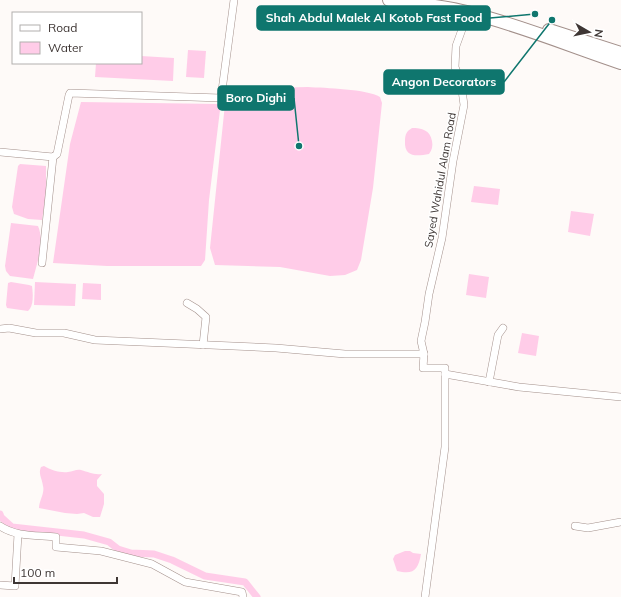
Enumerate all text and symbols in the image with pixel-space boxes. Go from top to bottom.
callout: Shah Abdul Malek Al Kotob Fast Food [257,6,490,30]
text: Shah Abdul Malek Al Kotob Fast Food [266,10,482,25]
legend [12,12,142,64]
north arrow [569,12,609,52]
text: Road [48,20,77,35]
text: N [591,28,606,39]
text: Water [48,40,84,55]
callout: Angon Decorators [384,70,504,94]
text: Angon Decorators [392,74,496,89]
callout: Boro Dighi [218,86,294,110]
text: Boro Dighi [226,90,286,105]
street label: Sayed Wahidul Alam Road [421,111,459,249]
scale bar [14,559,117,585]
text: 100 m [20,565,55,580]

